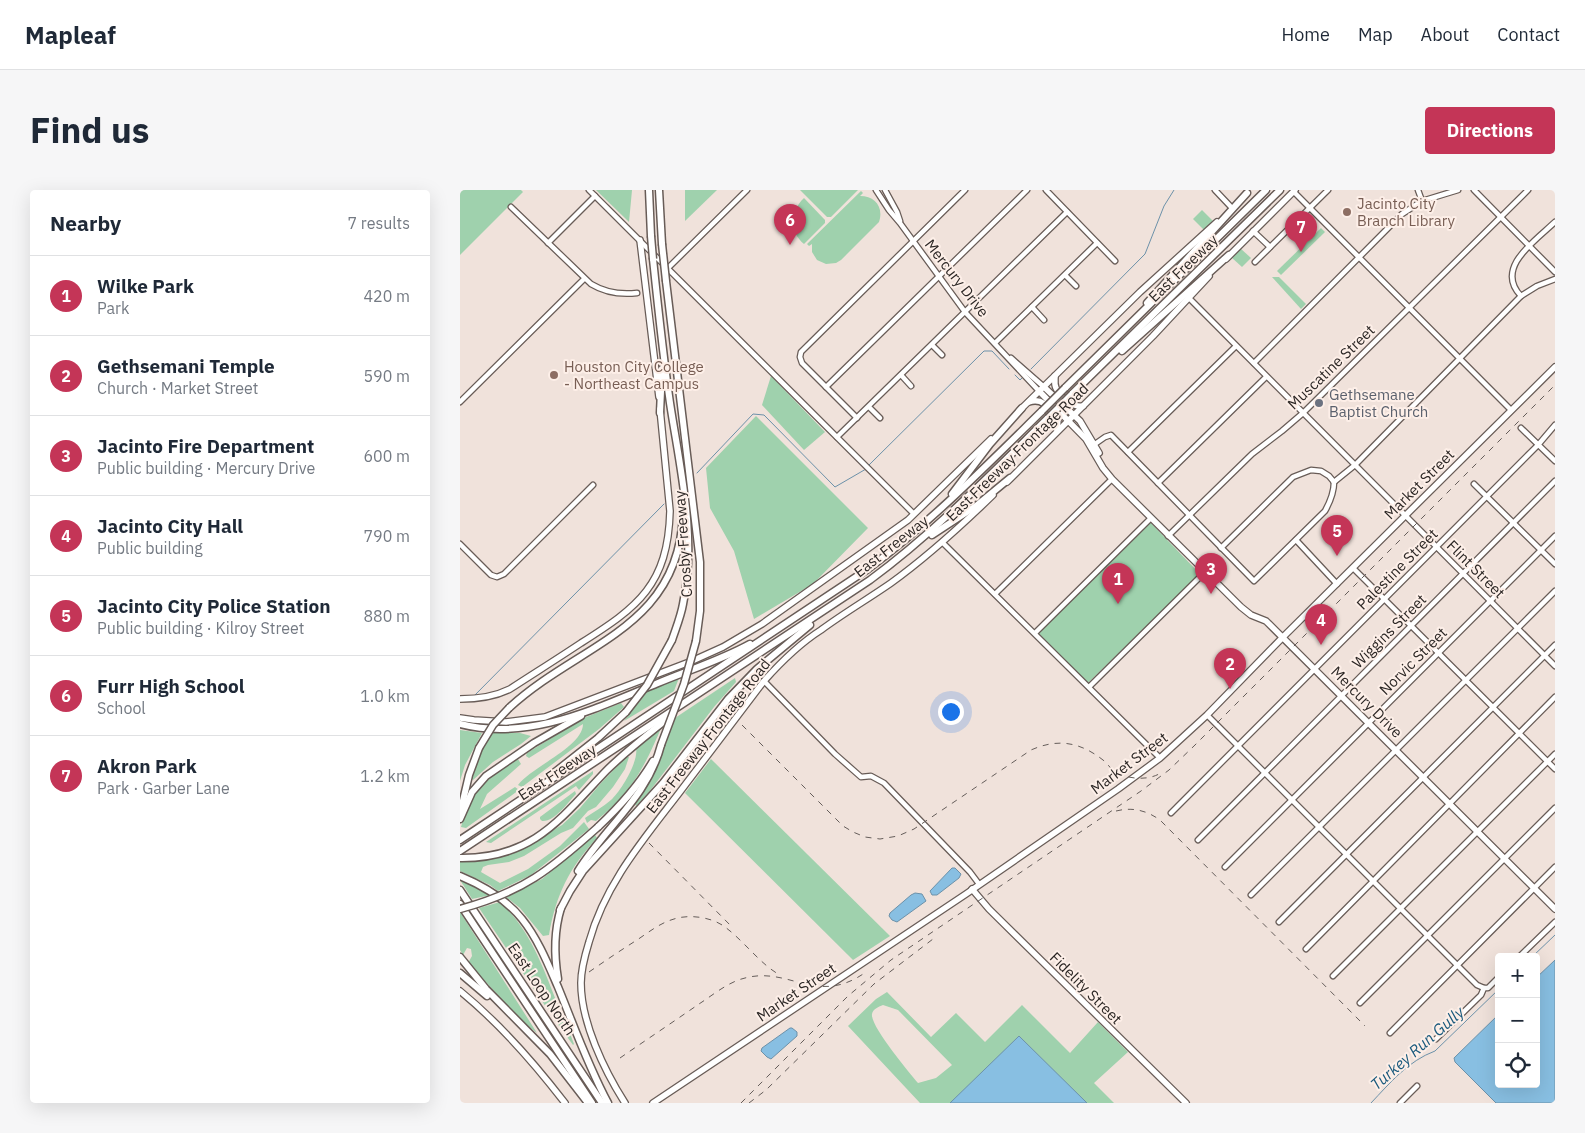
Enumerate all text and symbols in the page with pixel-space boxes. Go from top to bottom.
text: Mapleaf [25,19,116,51]
text: Home [1282,23,1330,46]
text: Map [1358,23,1393,46]
text: About [1421,23,1469,46]
text: Contact [1497,23,1560,46]
text: Find us [30,107,149,153]
button: Directions [1425,107,1555,154]
place label: Jacinto City Branch Library [1357,194,1455,230]
pin: 6 [774,204,806,245]
marker: Jacinto City Branch Library [1341,206,1353,218]
text: Nearby [50,209,121,237]
pin: 7 [1285,211,1317,252]
text: 7 results [347,213,410,233]
street label: East Freeway [1144,230,1222,306]
street label: Mercury Drive [921,235,993,321]
text: Wilke Park [97,274,194,298]
text: 1 [61,286,71,306]
text: 420 m [363,286,410,306]
text: Park [97,298,129,318]
street label: Muscatine Street [1283,321,1379,413]
text: Gethsemani Temple [97,354,275,378]
place label: Houston City College - Northeast Campus [564,357,704,393]
text: 2 [61,366,71,386]
text: 590 m [363,366,410,386]
marker: Houston City College - Northeast Campus [548,369,560,381]
text: Church · Market Street [97,378,258,398]
street label: East Freeway Frontage Road [942,379,1092,525]
place label: Gethsemane Baptist Church [1329,385,1428,421]
marker: Gethsemane Baptist Church [1313,397,1325,409]
text: Jacinto Fire Department [97,434,314,458]
street label: Market Street [1380,445,1458,523]
text: 3 [61,446,71,466]
text: 600 m [363,446,410,466]
text: Public building · Mercury Drive [97,458,315,478]
street label: Crosby Freeway [670,490,696,598]
street label: East Freeway [850,511,933,581]
text: Jacinto City Hall [97,514,243,538]
pin: 5 [1321,515,1353,556]
street label: Palestine Street [1352,524,1442,614]
text: 4 [61,526,71,546]
text: 790 m [363,526,410,546]
street label: Flint Street [1443,536,1509,602]
text: Public building [97,538,203,558]
pin: 3 [1195,553,1227,594]
pin: 1 [1102,563,1134,604]
street label: Wiggins Street [1348,590,1430,672]
text: Jacinto City Police Station [97,594,331,618]
pin: 4 [1305,604,1337,645]
text: 5 [61,606,71,626]
text: 880 m [363,606,410,626]
text: Public building · Kilroy Street [97,618,304,638]
street label: Norvic Street [1375,623,1451,699]
pin: 2 [1214,648,1246,689]
street label: East Freeway Frontage Road [642,655,774,817]
street label: Mercury Drive [1327,662,1407,742]
text: Furr High School [97,674,244,698]
text: 6 [61,686,71,706]
text: 1.0 km [360,686,410,706]
text: School [97,698,146,718]
your location [938,699,964,725]
street label: Market Street [1087,728,1171,798]
street label: East Freeway [514,739,600,804]
text: Akron Park [97,754,197,778]
text: 7 [61,766,71,786]
text: 1.2 km [360,766,410,786]
text: Park · Garber Lane [97,778,230,798]
street label: East Loop North [504,939,580,1039]
street label: Fidelity Street [1046,948,1126,1028]
map controls [1495,953,1540,1088]
button: + [1495,953,1540,998]
street label: Market Street [753,959,839,1025]
button: − [1495,998,1540,1043]
water label: Turkey Run Gully [1366,1001,1469,1094]
button: locate [1495,1043,1540,1088]

